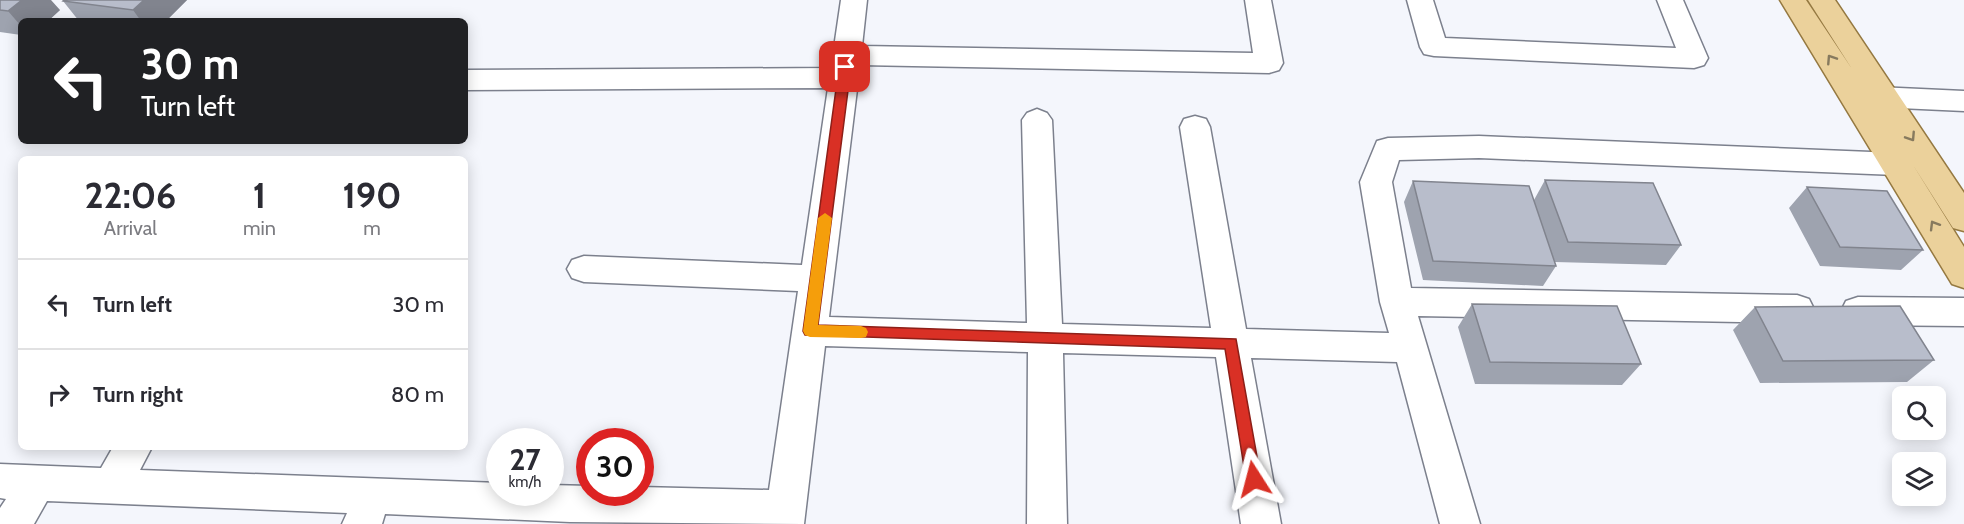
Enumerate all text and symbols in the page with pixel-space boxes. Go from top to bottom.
text: 30 m [141,38,239,90]
pin [819,41,870,92]
icon: left [42,42,120,120]
icon: arrive [828,50,861,83]
one-way arrow [1826,55,1838,65]
text: Turn left [141,90,235,123]
one-way arrow [1903,131,1915,141]
text: 22:06 [85,173,176,217]
text: 1 [253,173,266,217]
text: 190 [342,173,401,217]
text: Arrival [104,216,157,240]
text: min [243,216,276,240]
text: m [363,216,381,240]
one-way arrow [1929,221,1941,231]
icon: left [42,288,75,321]
text: Turn left [93,291,172,318]
text: 30 m [392,291,444,318]
icon: right [42,378,75,411]
text: Turn right [93,381,183,408]
text: 80 m [391,381,444,408]
map controls [1892,386,1946,506]
button: search [1892,386,1946,440]
speed limit sign: 30 [576,428,654,506]
text: 27 [509,441,541,478]
position arrow [1222,447,1286,511]
button: layers [1892,452,1946,506]
text: km/h [509,473,541,491]

